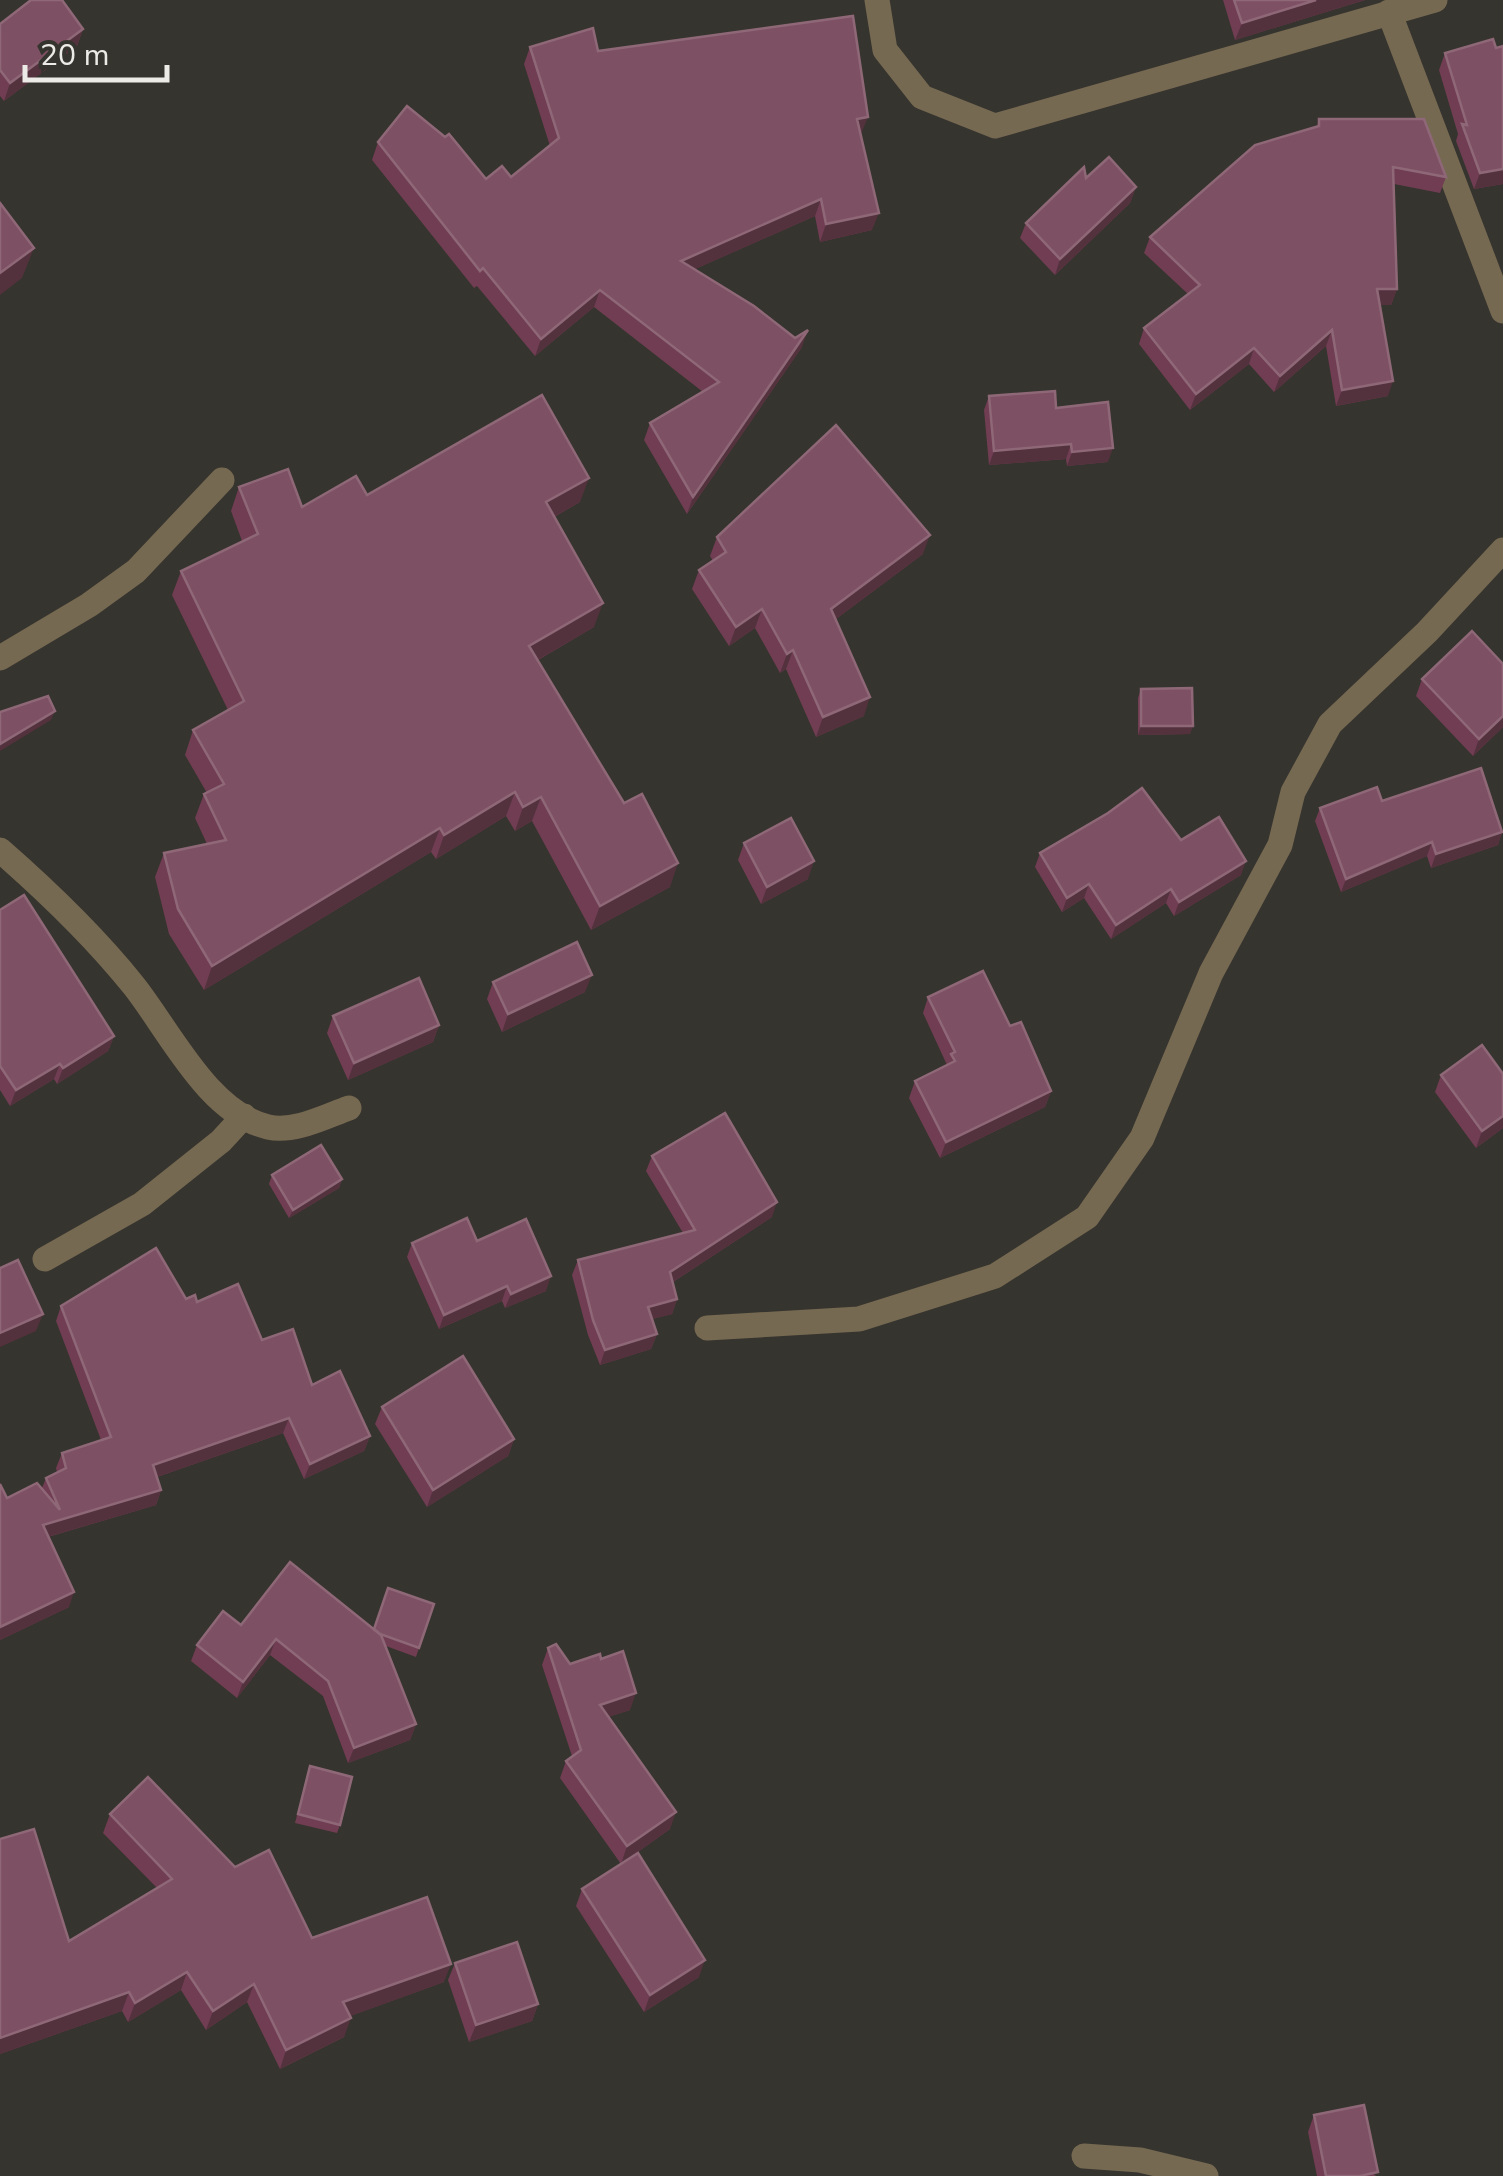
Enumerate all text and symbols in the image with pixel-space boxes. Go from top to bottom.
scale bar [25,20,168,82]
text: 20 m [40,35,109,76]

